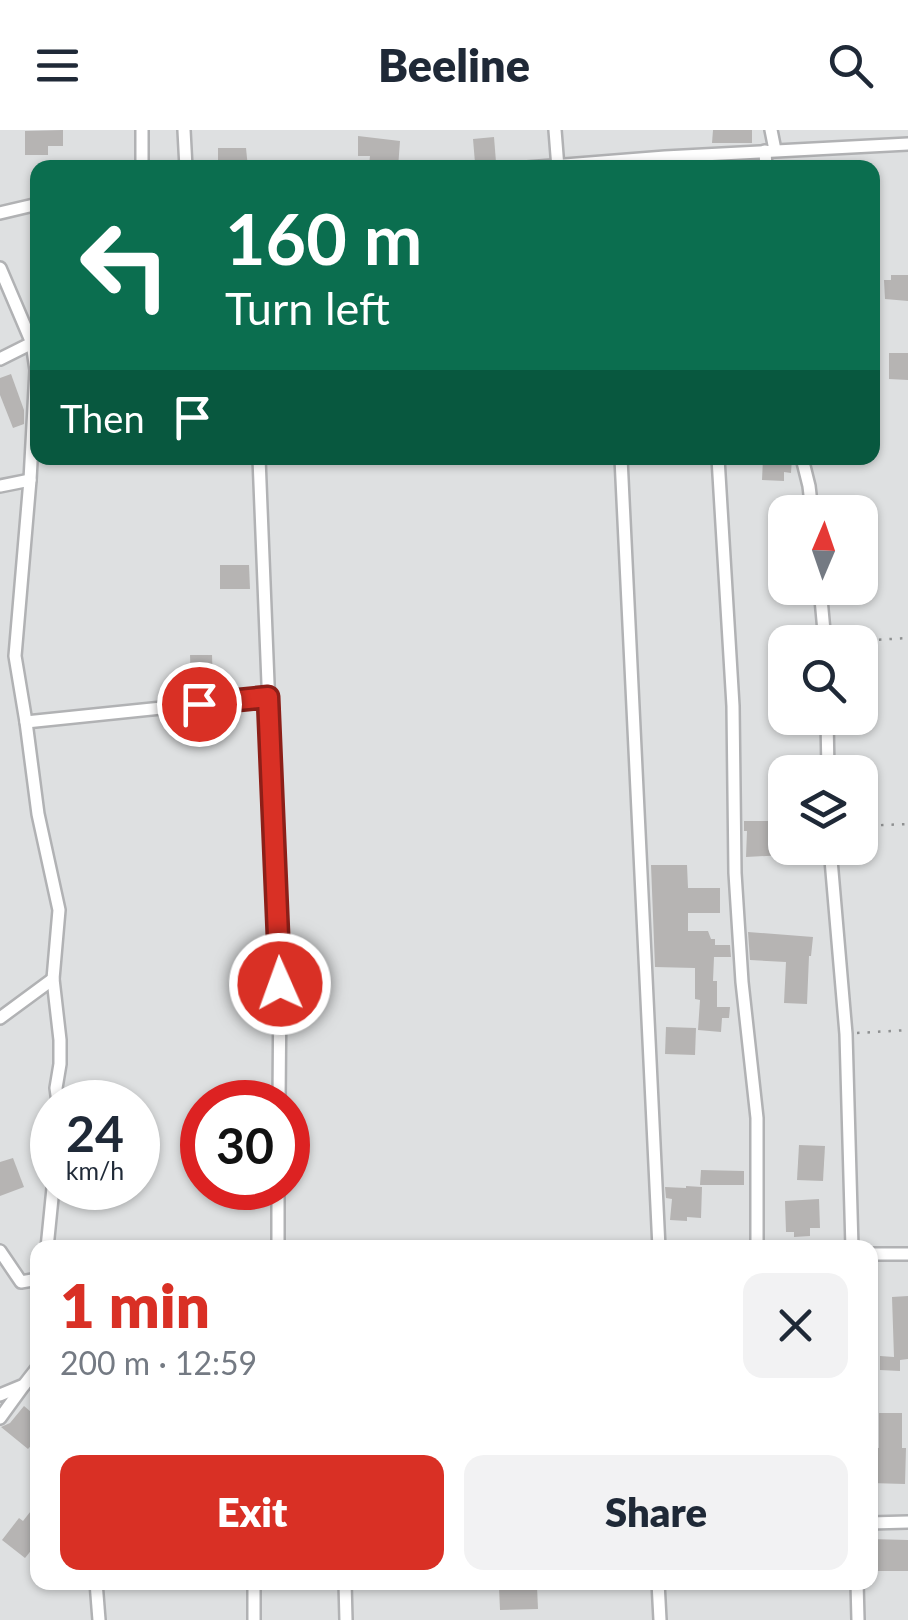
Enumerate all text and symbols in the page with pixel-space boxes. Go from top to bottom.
icon: menu [30,38,85,93]
text: Beeline [378,38,530,92]
icon: search [823,38,878,93]
text: 160 m [225,196,422,280]
icon: left [60,200,190,330]
text: Turn left [225,281,390,335]
icon: arrive [165,390,220,445]
text: Then [60,395,145,441]
north arrow [768,495,878,605]
map controls [768,495,878,865]
button: search [768,625,878,735]
pin [157,662,242,747]
icon: arrive [172,677,227,732]
button: layers [768,755,878,865]
position arrow [228,932,332,1036]
speed limit sign: 30 [180,1080,310,1210]
text: 24 [66,1103,124,1163]
text: km/h [66,1155,124,1185]
text: 1 min [60,1269,210,1341]
button: close [743,1273,848,1378]
text: 200 m · 12:59 [60,1343,257,1382]
button: Exit [60,1455,444,1570]
button: Share [464,1455,848,1570]

